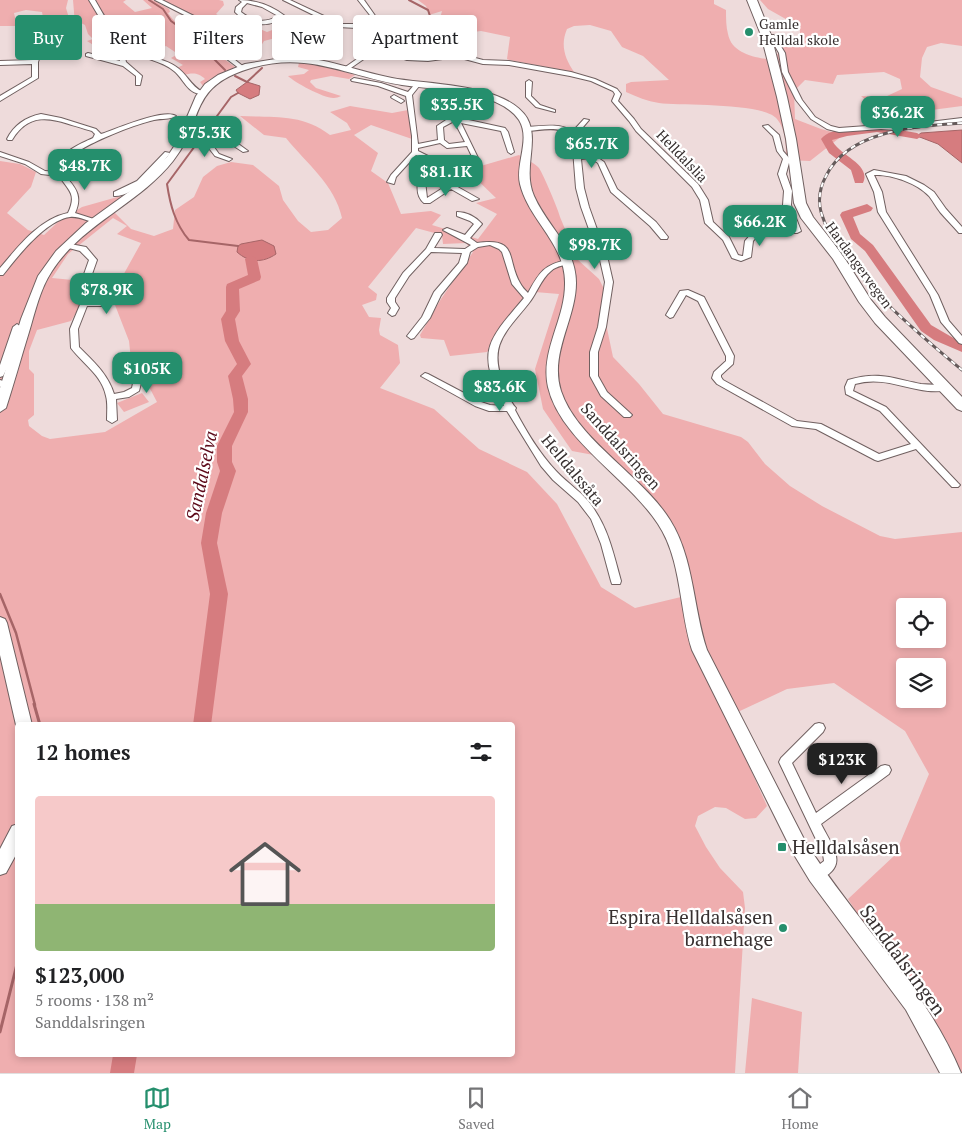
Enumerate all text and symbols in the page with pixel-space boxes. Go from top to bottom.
place label: Gamle Helldal skole [759,14,839,49]
chip: Buy [15,15,82,60]
chip: Rent [92,15,165,60]
chip: Filters [175,15,262,60]
chip: New [272,15,343,60]
chip: Apartment [353,15,477,60]
marker: Gamle Helldal skole [743,26,755,38]
pin: $35.5K [416,88,498,130]
text: $35.5K [431,93,483,115]
pin: $36.2K [857,96,939,138]
text: $36.2K [872,101,924,123]
pin: $75.3K [164,116,246,158]
text: $75.3K [179,121,231,143]
street label: Helldalslia [653,125,712,186]
pin: $65.7K [551,126,633,169]
text: $65.7K [566,132,618,154]
pin: $48.7K [44,148,126,191]
text: $48.7K [59,154,111,176]
pin: $81.1K [405,154,487,197]
text: $81.1K [420,160,472,182]
pin: $66.2K [719,204,801,247]
text: $66.2K [734,210,786,232]
street label: Hardangervegen [822,218,898,312]
pin: $98.7K [554,228,636,270]
text: $98.7K [569,233,621,255]
pin: $78.9K [66,272,148,315]
text: $78.9K [81,278,133,300]
pin: $105K [112,352,182,394]
text: $105K [123,357,171,379]
pin: $83.6K [459,370,541,412]
text: $83.6K [474,375,526,397]
street label: Sanddalsringen [576,398,666,495]
water label: Sandalselva [180,429,222,523]
street label: Helldalssåta [537,430,609,510]
map controls [896,598,946,708]
button: locate [896,598,946,648]
button: layers [896,658,946,708]
text: 12 homes [35,738,131,766]
icon: filters [467,738,495,766]
pin: $123K [807,742,877,785]
text: $123K [818,748,866,770]
icon: home [220,829,310,919]
place label: Helldalsåsen [792,834,900,859]
marker: Helldalsåsen [776,841,788,853]
street label: Sanddalsringen [855,899,952,1020]
place label: Espira Helldalsåsen barnehage [608,904,773,951]
marker: Espira Helldalsåsen barnehage [777,922,789,934]
text: $123,000 [35,961,124,989]
text: 5 rooms · 138 m² [35,989,154,1011]
text: Sanddalsringen [35,1011,145,1033]
tab: Map [143,1084,171,1133]
tab: Saved [458,1084,495,1133]
tab: Home [781,1084,819,1133]

